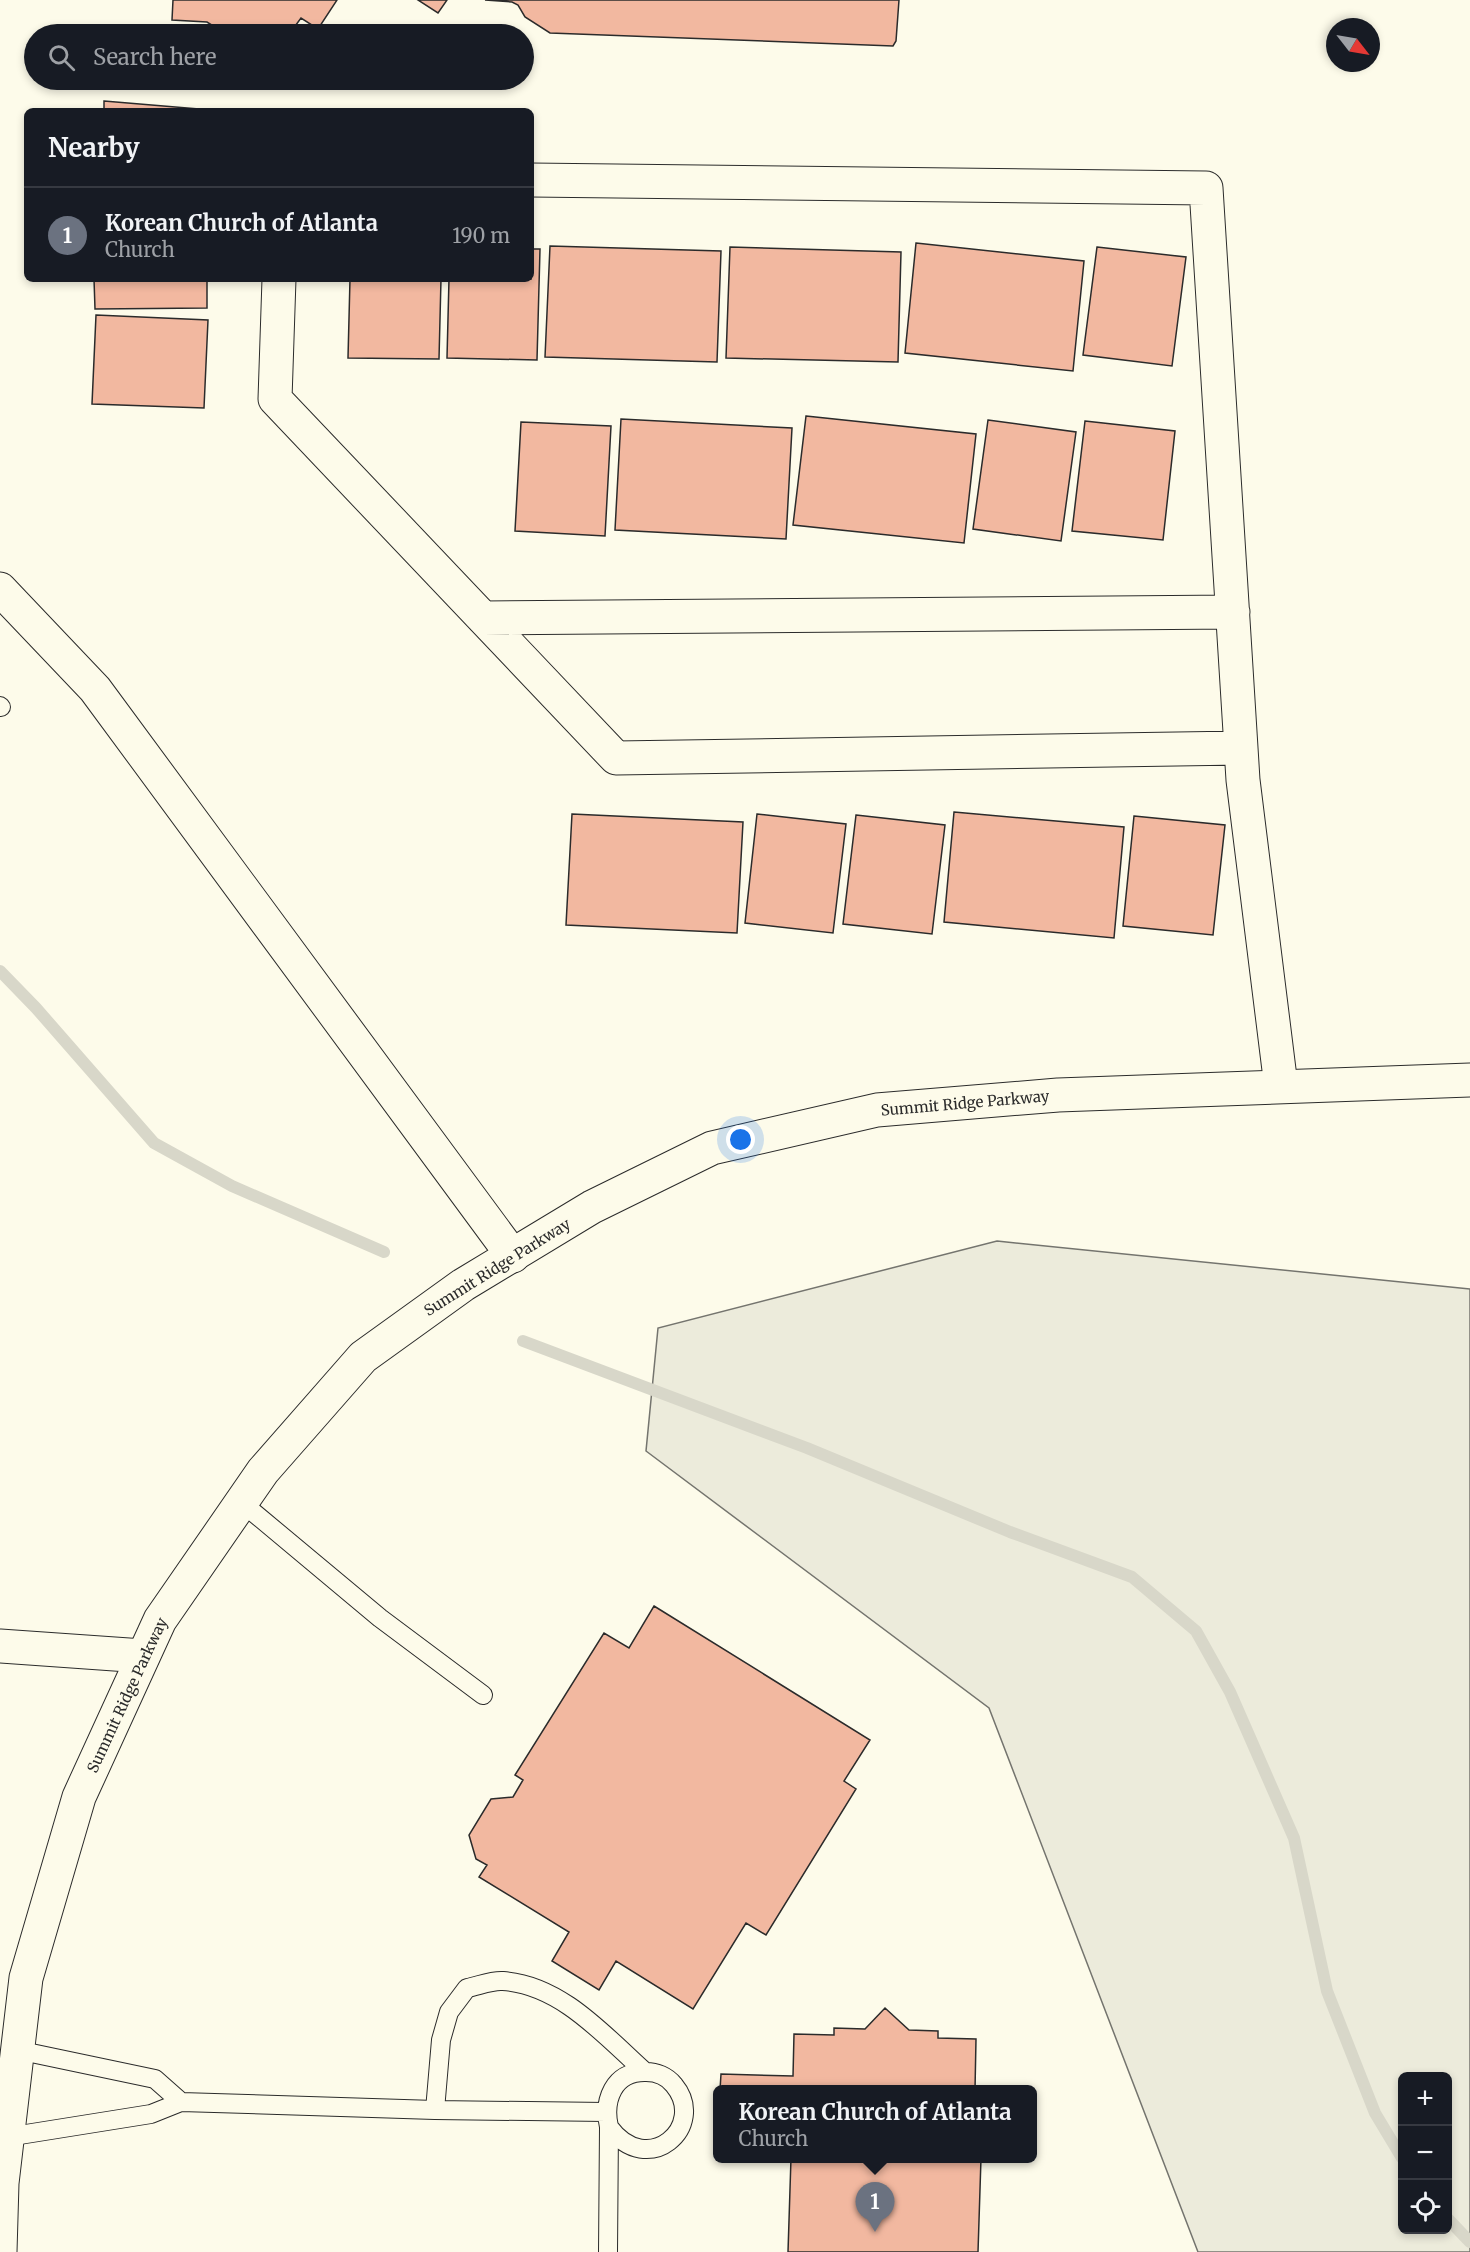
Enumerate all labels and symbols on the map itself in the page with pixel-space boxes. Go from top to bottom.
north arrow [1326,18,1380,72]
street label: Summit Ridge Parkway [880,1086,1050,1120]
your location [726,1125,755,1154]
street label: Summit Ridge Parkway [420,1214,574,1320]
street label: Summit Ridge Parkway [83,1614,171,1776]
pin: 1 [856,2182,894,2232]

